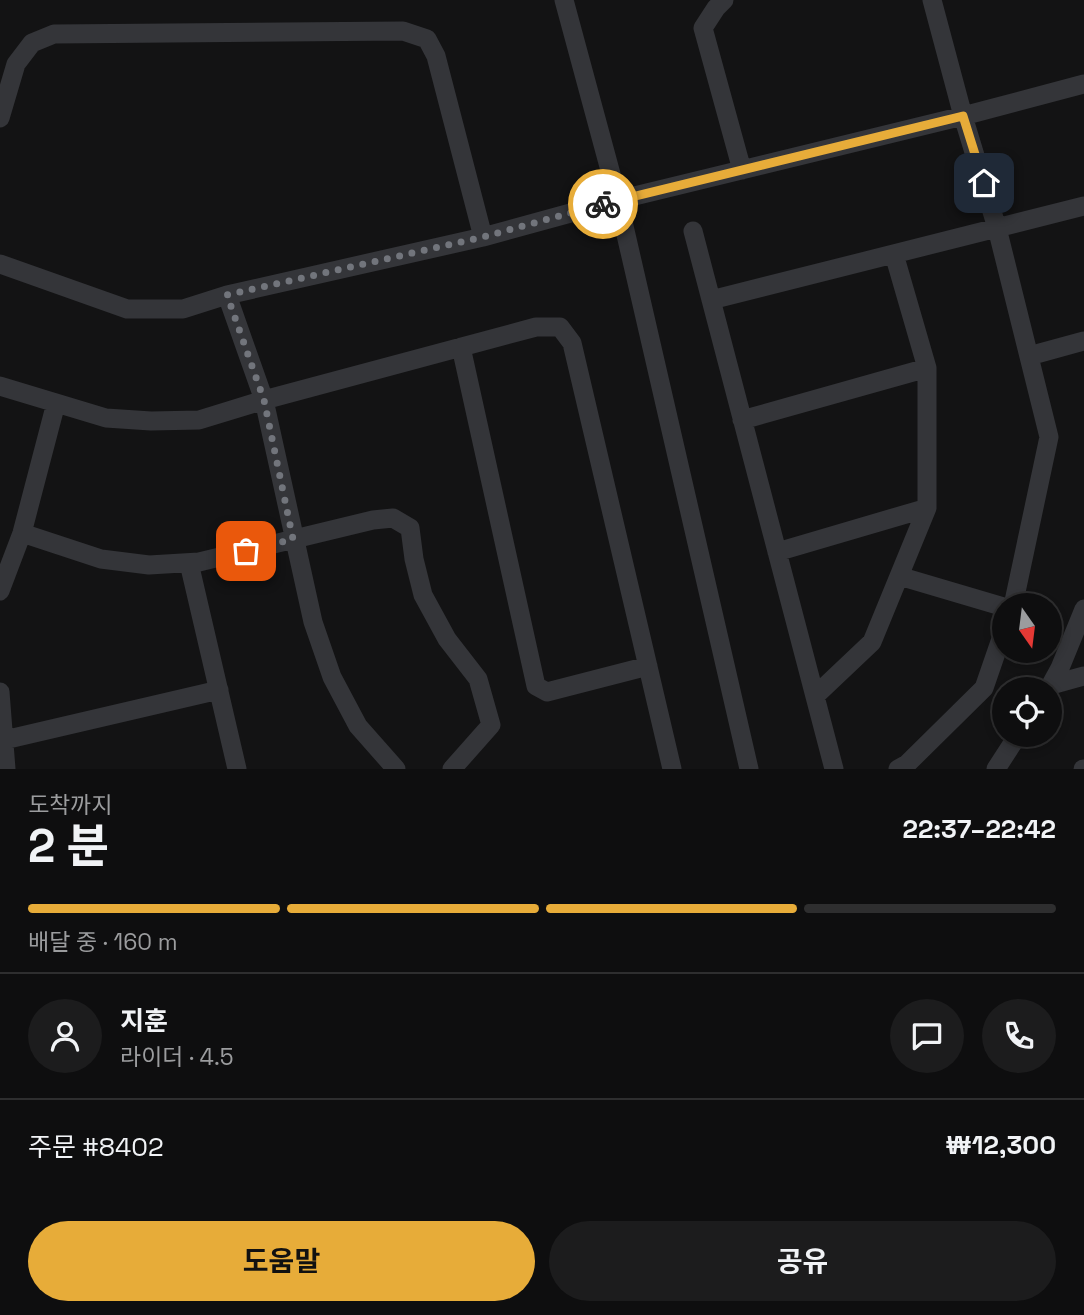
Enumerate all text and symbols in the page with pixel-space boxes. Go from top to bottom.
pin [954,153,1014,213]
icon: home [965,164,1003,202]
courier [568,169,638,239]
icon: bike [584,185,622,223]
pin [216,521,276,581]
icon: bag [227,532,265,570]
north arrow [992,593,1062,663]
map controls [992,593,1062,747]
button: locate [992,677,1062,747]
text: 도착까지 [28,790,113,820]
text: 22:37–22:42 [902,812,1056,846]
text: 2 분 [28,817,109,875]
text: 배달 중 · 160 m [28,927,178,957]
button: person [28,999,102,1073]
button: chat [890,999,964,1073]
button: phone [982,999,1056,1073]
text: 지훈 [120,1004,168,1038]
text: 라이더 · 4.5 [120,1042,234,1072]
text: ₩12,300 [945,1128,1056,1162]
text: 주문 #8402 [28,1130,164,1164]
button: 도움말 [28,1221,535,1301]
button: 공유 [549,1221,1056,1301]

